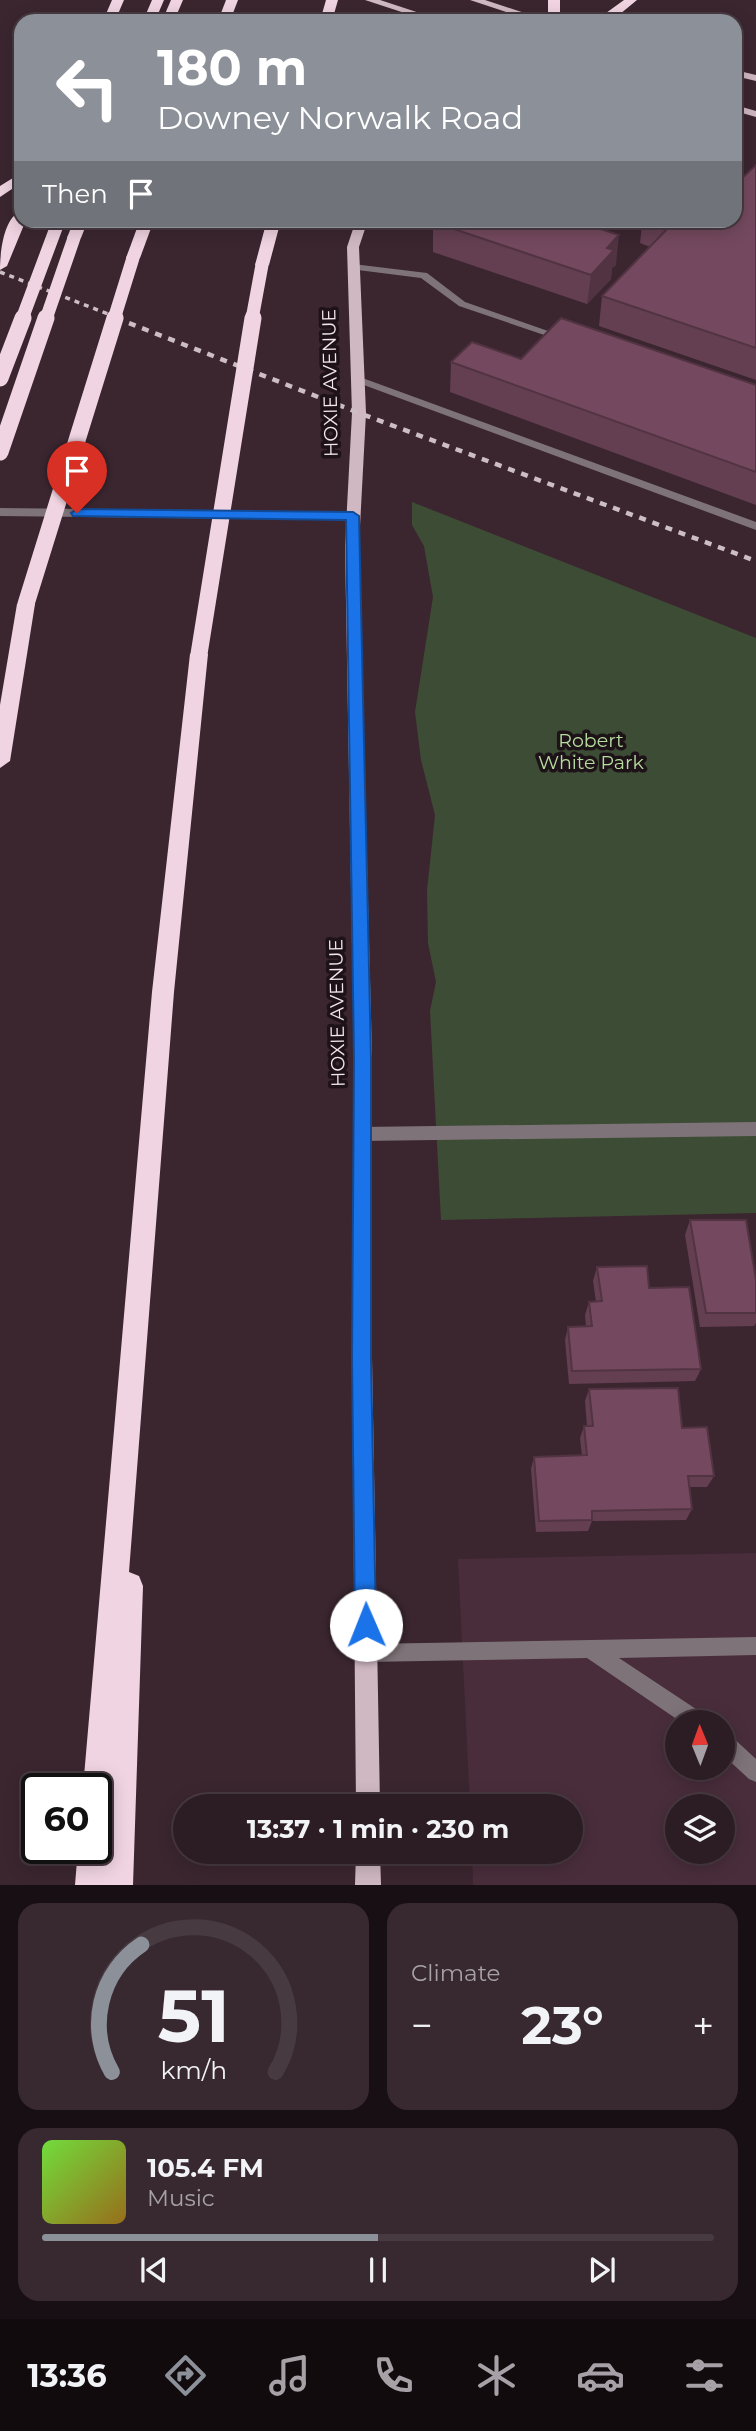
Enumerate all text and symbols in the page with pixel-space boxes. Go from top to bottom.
text: 180 m [157,38,307,97]
icon: left [42,42,133,133]
text: Downey Norwalk Road [157,98,523,137]
icon: arrive [122,175,160,213]
text: Then [42,178,108,210]
street label: HOXIE AVENUE [317,309,343,457]
pin [47,441,107,513]
icon: arrive [58,452,96,490]
park label: Robert White Park [538,729,645,774]
street label: HOXIE AVENUE [324,939,350,1087]
position arrow [329,1588,403,1662]
north arrow [665,1710,735,1780]
map controls [665,1710,735,1864]
speed limit sign: 60 [21,1773,112,1864]
button: layers [665,1794,735,1864]
text: 13:37 · 1 min · 230 m [247,1813,509,1845]
text: Climate [411,1959,500,1987]
text: 51 [158,1973,229,2061]
text: 23° [521,1994,604,2057]
text: − [411,2002,433,2049]
text: + [692,2002,714,2049]
text: km/h [160,2055,227,2085]
text: 105.4 FM [147,2152,264,2184]
text: Music [147,2184,215,2212]
icon: previous [135,2251,173,2289]
icon: pause [359,2251,397,2289]
icon: next [583,2251,621,2289]
icon: directions [161,2351,210,2400]
icon: music [265,2351,314,2400]
icon: phone [369,2351,418,2400]
icon: climate [472,2351,521,2400]
icon: car [576,2351,625,2400]
icon: filters [680,2351,729,2400]
text: 13:36 [27,2356,107,2395]

